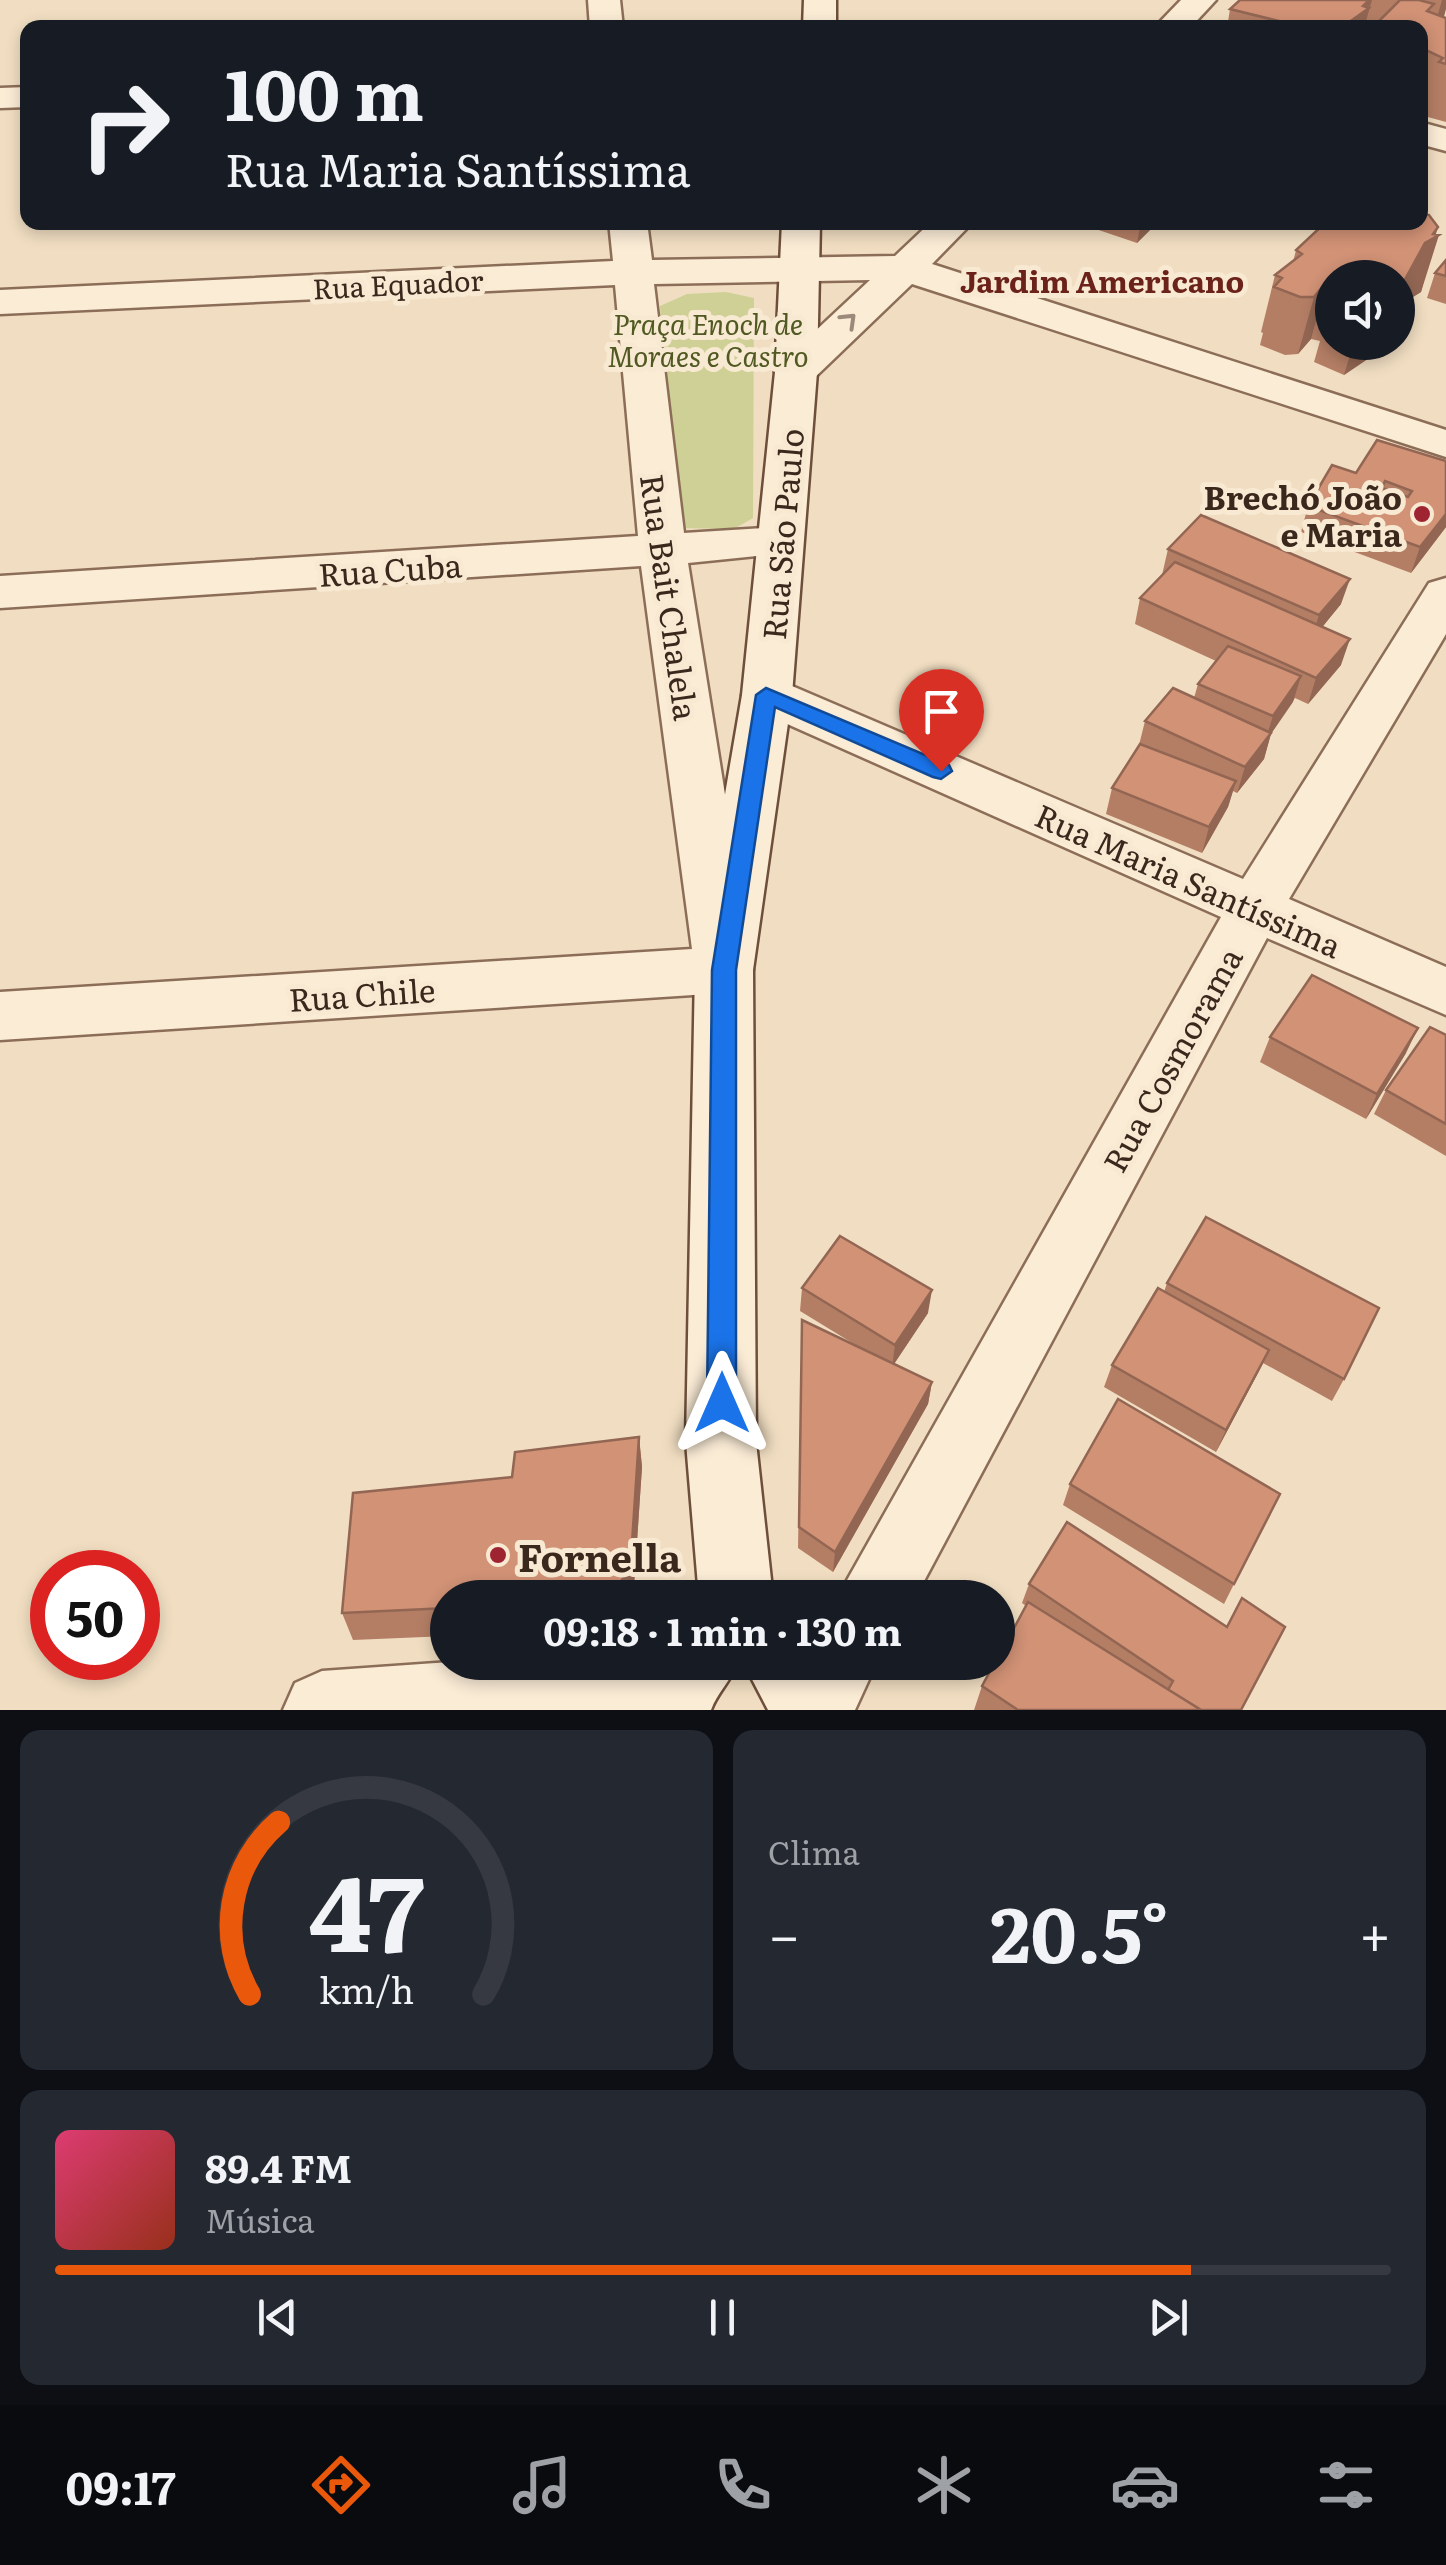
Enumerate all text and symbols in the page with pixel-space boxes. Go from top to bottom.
text: 100 m [225,39,424,143]
icon: right [60,60,190,190]
text: Rua Maria Santíssima [225,134,690,201]
street label: Rua Equador [312,258,485,308]
district label: Jardim Americano [960,258,1244,302]
map controls [1315,260,1415,360]
button: sound [1315,260,1415,360]
park label: Praça Enoch de Moraes e Castro [607,302,809,376]
one-way arrow [838,314,856,332]
street label: Rua São Paulo [748,426,814,642]
street label: Rua Bait Chalela [630,471,712,724]
place label: Brechó João e Maria [1204,472,1402,557]
marker: Brechó João e Maria [1411,503,1433,525]
street label: Rua Cuba [317,539,464,597]
pin [899,669,984,772]
icon: arrive [914,684,969,739]
street label: Rua Maria Santíssima [1028,790,1351,969]
street label: Rua Cosmorama [1089,937,1253,1180]
street label: Rua Chile [287,964,437,1022]
position arrow [670,1351,774,1455]
place label: Fornella [518,1527,681,1584]
marker: Fornella [487,1544,509,1566]
speed limit sign: 50 [30,1550,160,1680]
text: 09:18 · 1 min · 130 m [543,1601,902,1658]
text: Clima [768,1827,860,1875]
text: 47 [309,1830,424,1984]
text: 20.5° [990,1875,1169,1986]
text: − [768,1891,800,1973]
text: + [1359,1891,1391,1973]
text: km/h [319,1962,414,2015]
text: 89.4 FM [205,2138,352,2195]
text: Música [205,2195,315,2243]
icon: previous [250,2290,305,2345]
icon: pause [695,2290,750,2345]
icon: next [1141,2290,1196,2345]
icon: directions [306,2450,376,2520]
icon: music [507,2450,577,2520]
icon: phone [708,2450,778,2520]
icon: climate [909,2450,979,2520]
icon: car [1110,2450,1180,2520]
icon: filters [1311,2450,1381,2520]
text: 09:17 [65,2452,176,2519]

